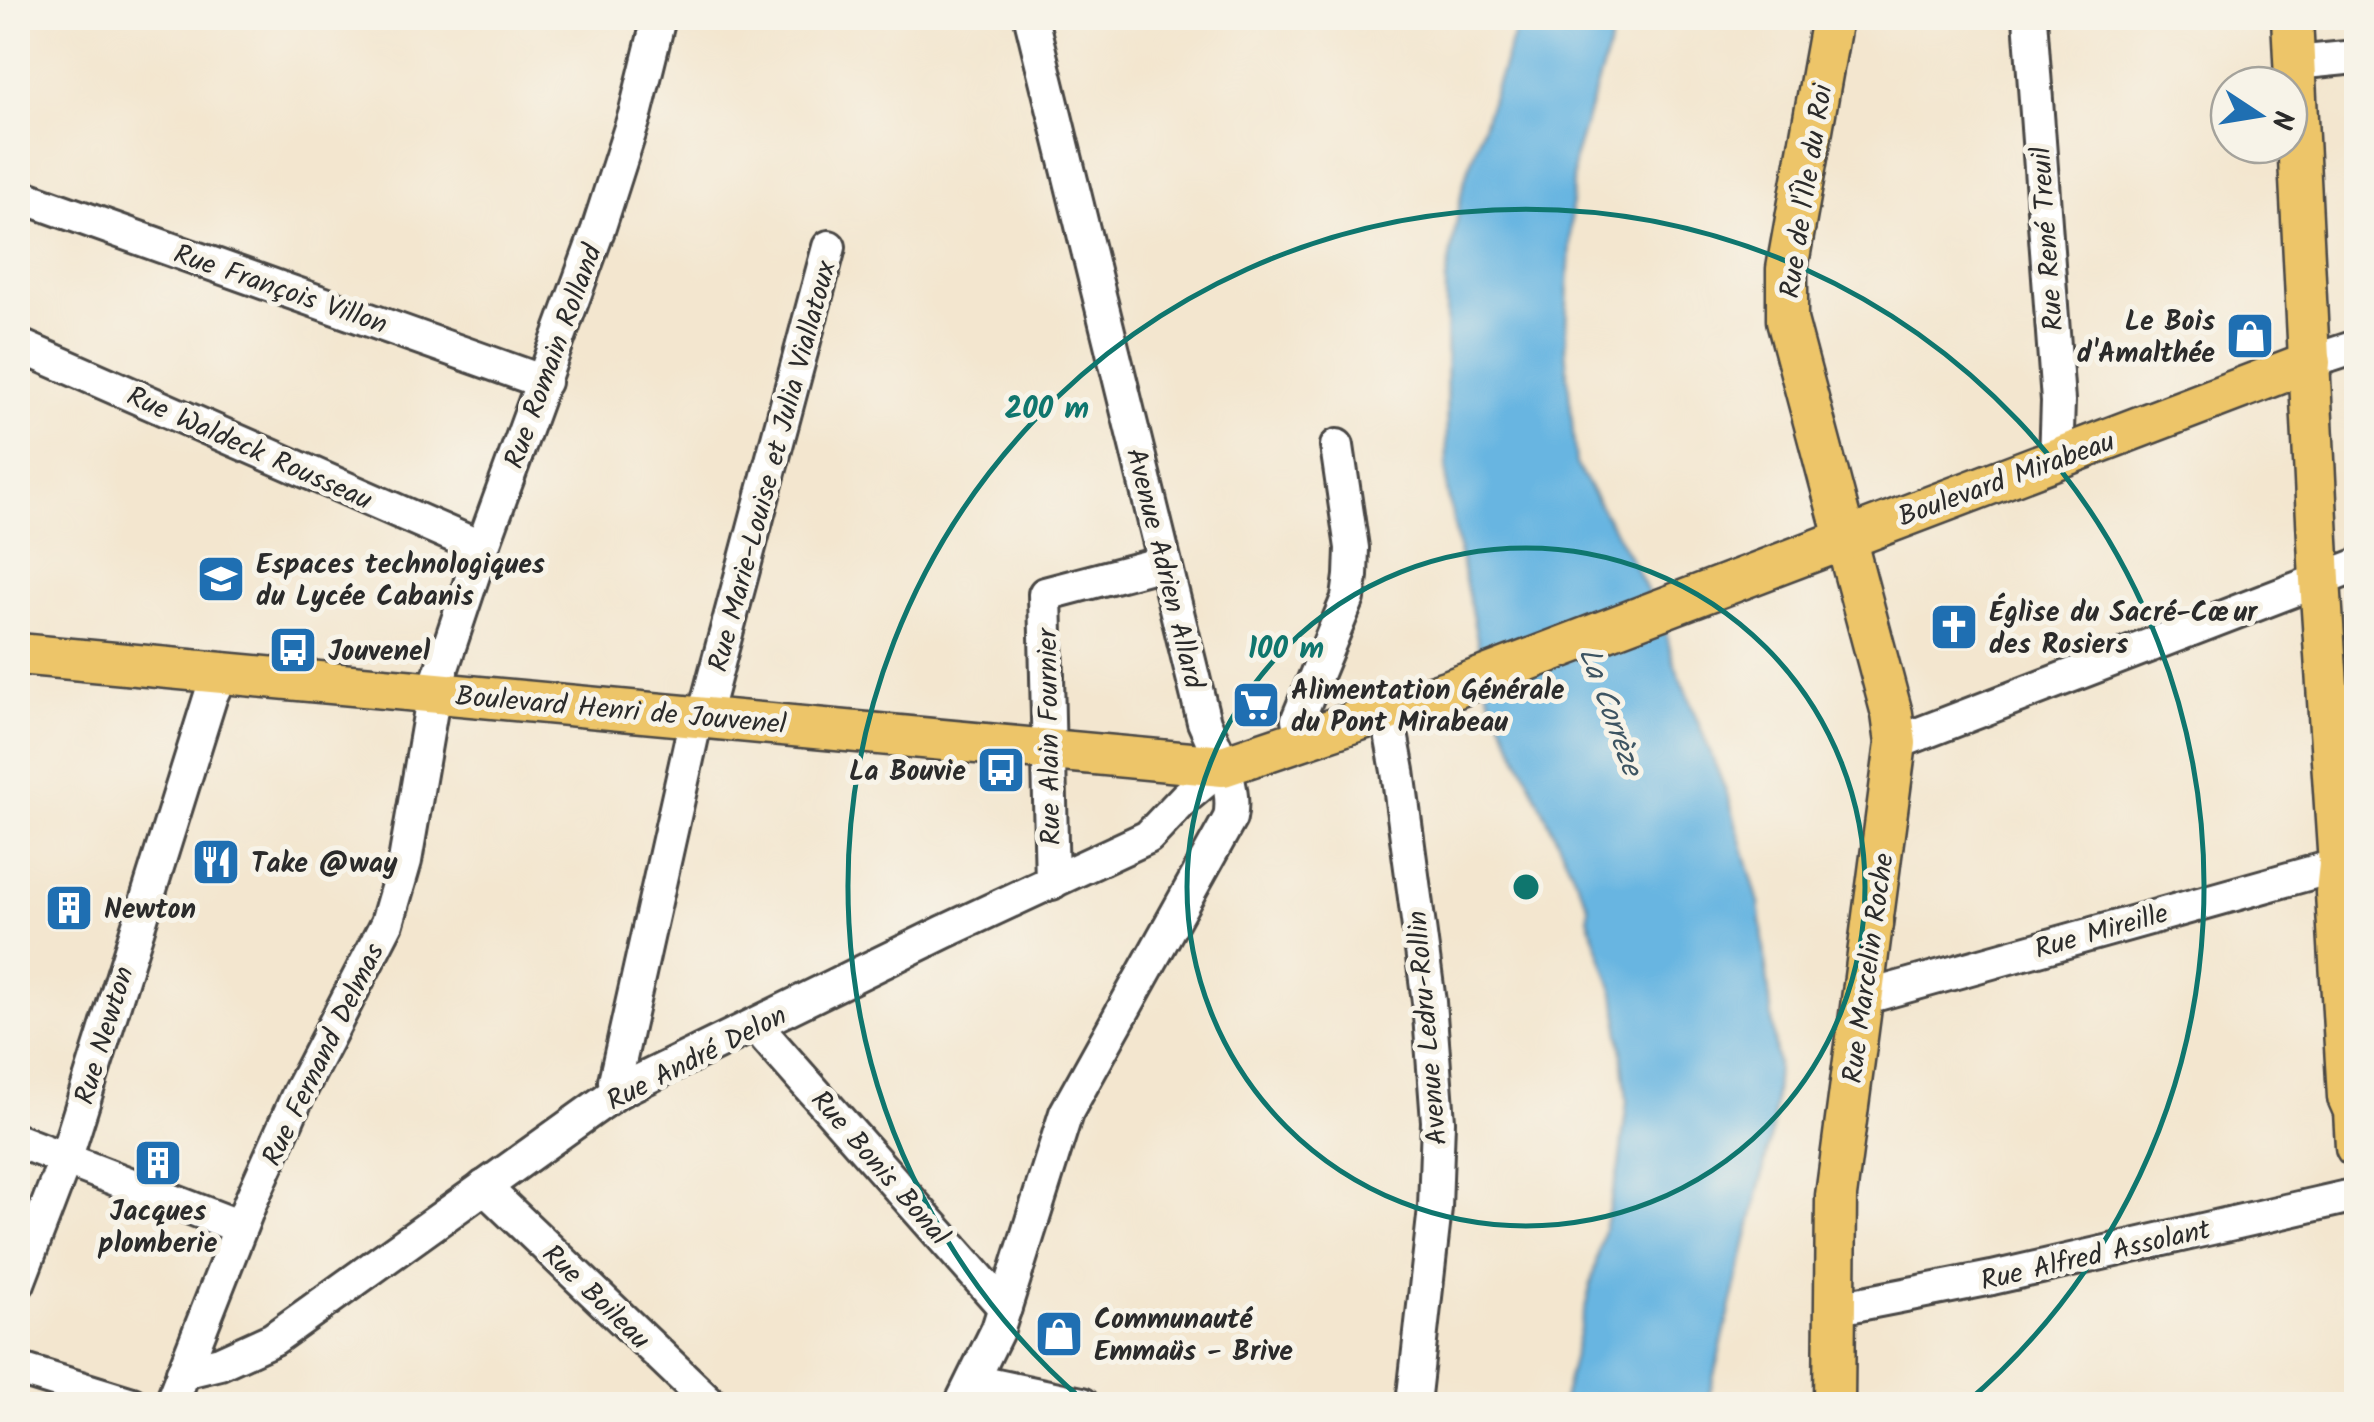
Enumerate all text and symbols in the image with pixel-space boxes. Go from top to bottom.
north arrow [2209,65,2309,165]
street label: Rue de l'Île du Roi [1768,80,1847,302]
text: N [2257,106,2305,133]
street label: Rue René Treuil [2020,145,2077,333]
street label: Rue François Villon [167,233,393,348]
street label: Rue Romain Rolland [493,237,616,475]
street label: Rue Marie-Louise et Julia Viallatoux [697,255,850,677]
place label: Le Bois d'Amalthée [2077,300,2215,377]
shop icon: Le Bois d'Amalthée [2224,310,2276,362]
street label: Rue Waldeck Rousseau [119,375,379,524]
text: 200 m [1005,386,1089,434]
street label: Boulevard Mirabeau [1892,420,2122,540]
street label: Avenue Adrien Allard [1112,444,1215,695]
place label: Espaces technologiques du Lycée Cabanis [256,543,545,620]
school or university icon: Espaces technologiques du Lycée Cabanis [195,553,247,605]
place label: Église du Sacré-Cœur des Rosiers [1989,591,2259,668]
church icon: Église du Sacré-Cœur des Rosiers [1928,601,1980,653]
bus stop icon: Jouvenel [267,624,319,676]
street label: Rue Alain Fournier [1026,626,1075,846]
text: 100 m [1248,626,1324,674]
place label: Jouvenel [328,630,431,675]
water label: La Corrèze [1564,641,1655,785]
place label: Alimentation Générale du Pont Mirabeau [1291,669,1565,746]
street label: Boulevard Henri de Jouvenel [453,675,788,748]
supermarket icon: Alimentation Générale du Pont Mirabeau [1230,679,1282,731]
bus stop icon: La Bouvie [975,744,1027,796]
place label: La Bouvie [849,750,966,795]
restaurant icon: Take @way [190,836,242,888]
place label: Take @way [251,842,398,887]
street label: Rue Marcelin Roche [1831,850,1908,1086]
centre of rings [1508,869,1544,905]
building icon: Newton [43,882,95,934]
place label: Newton [104,888,196,933]
street label: Rue Mireille [2030,892,2174,973]
street label: Avenue Ledru-Rollin [1396,909,1461,1147]
street label: Rue Fernand Delmas [251,936,398,1174]
street label: Rue Newton [63,961,148,1110]
street label: Rue André Delon [599,994,795,1124]
street label: Rue Bonis Bonal [798,1081,960,1257]
building icon: Jacques plomberie [132,1137,184,1189]
place label: Jacques plomberie [98,1190,218,1267]
street label: Rue Alfred Assolant [1976,1208,2216,1305]
street label: Rue Boileau [530,1234,660,1362]
place label: Communauté Emmaüs - Brive [1094,1298,1293,1375]
shop icon: Communauté Emmaüs - Brive [1033,1308,1085,1360]

